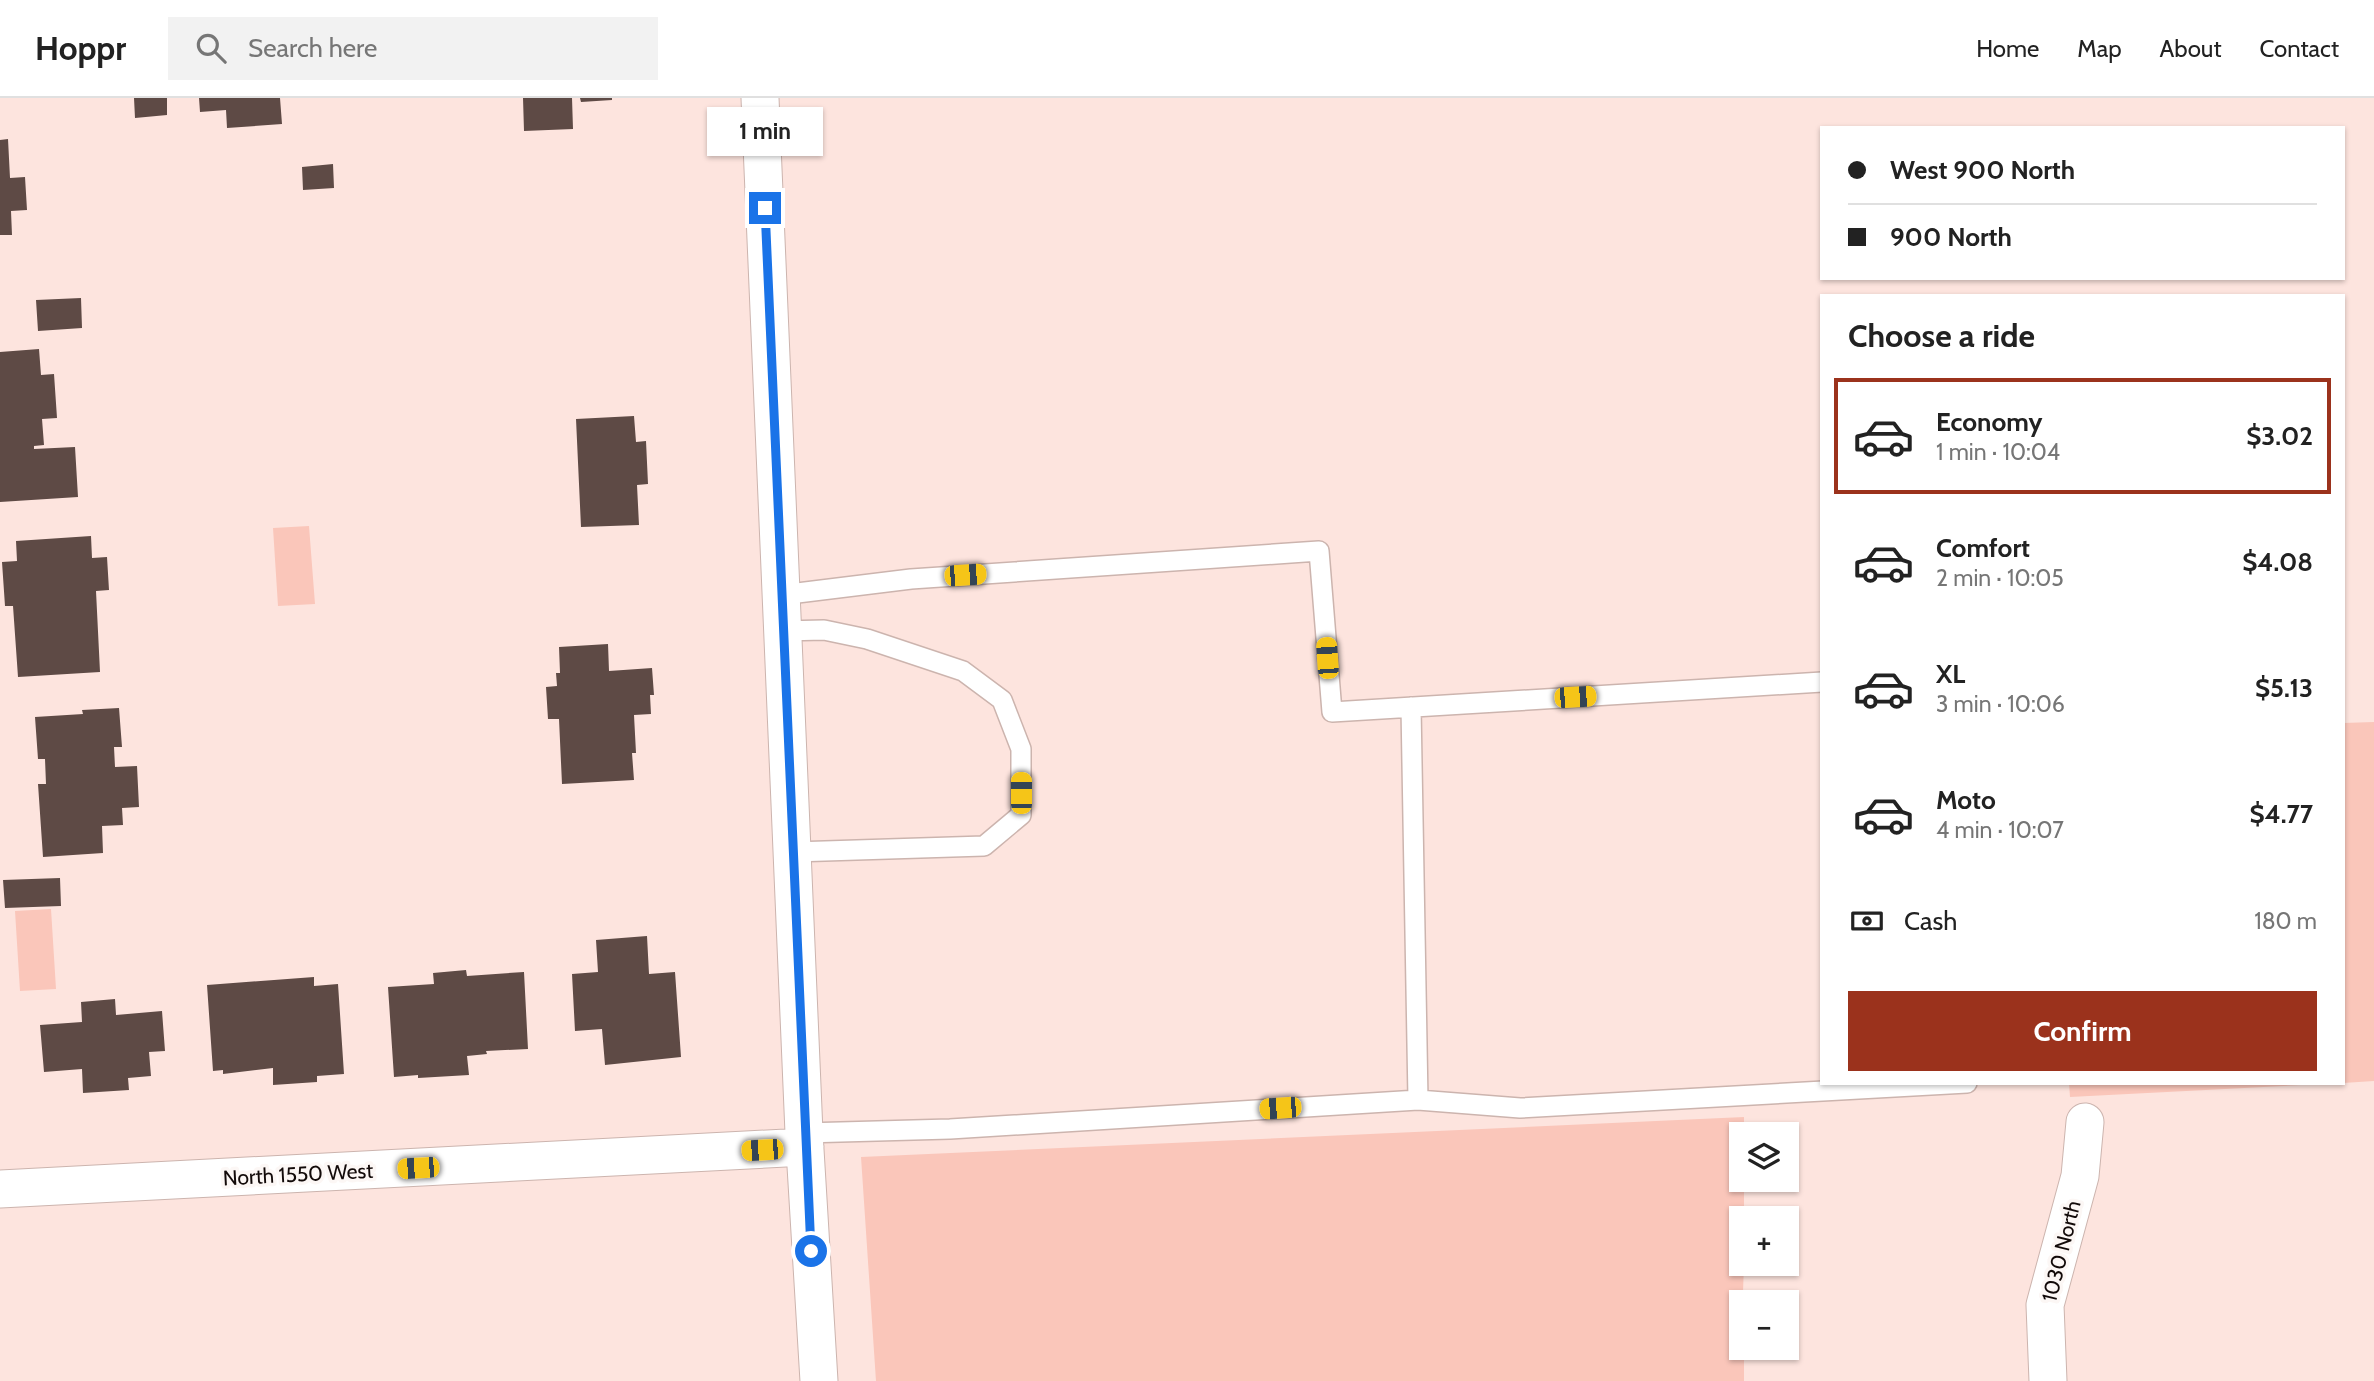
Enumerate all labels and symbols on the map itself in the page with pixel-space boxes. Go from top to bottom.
callout: 1 min [707,106,823,155]
route end [749,192,781,224]
car [944,563,987,587]
car [1316,636,1339,680]
car [1554,685,1597,709]
car [1011,772,1032,814]
car [1259,1096,1302,1120]
car [741,1138,784,1162]
car [397,1156,440,1180]
street label: North 1550 West [222,1158,374,1190]
street label: 1030 North [2036,1198,2086,1304]
route start [795,1235,827,1267]

